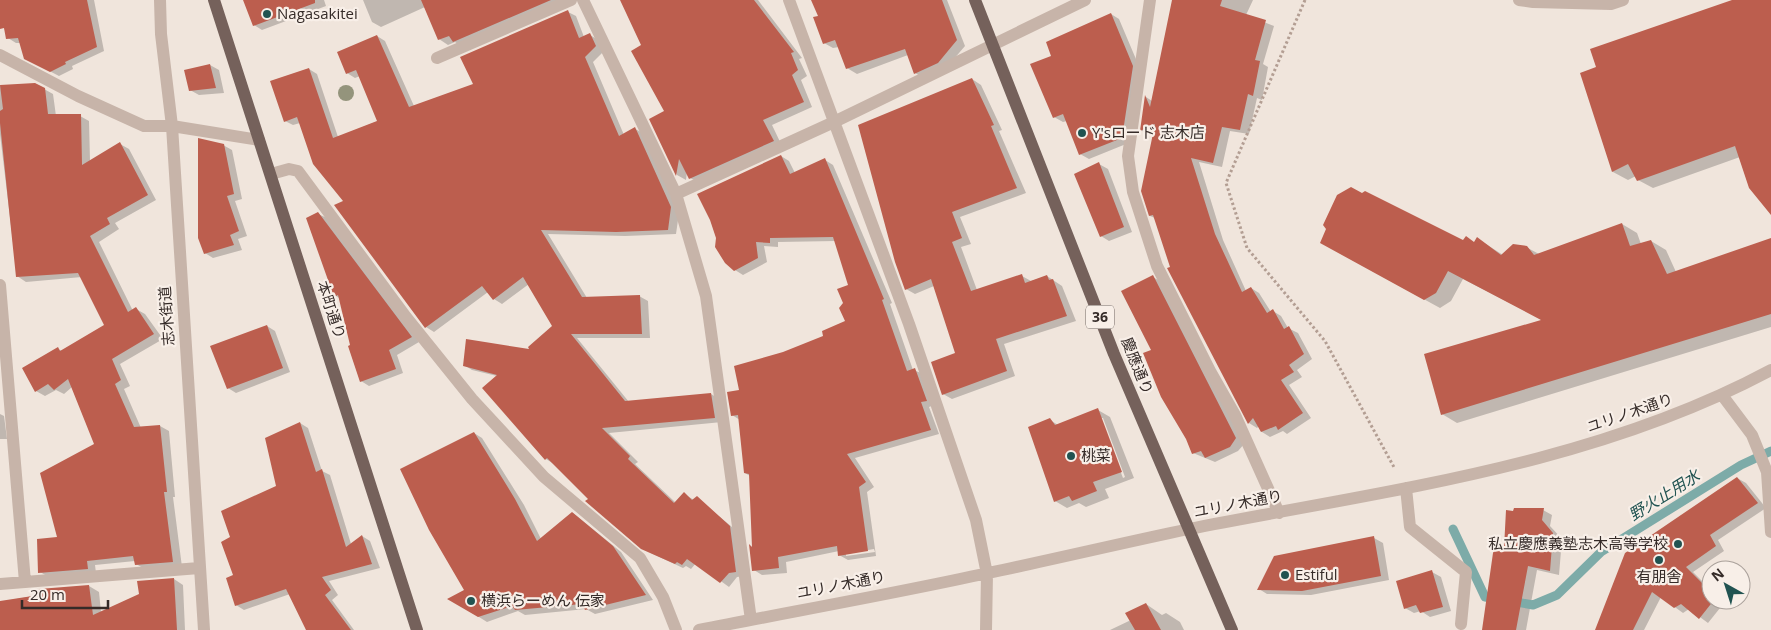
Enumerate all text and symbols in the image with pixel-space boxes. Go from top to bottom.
place label: Nagasakitei [277,3,358,23]
marker: Nagasakitei [261,8,273,20]
place label: Y'sロード 志木店 [1092,122,1205,142]
marker: Y'sロード 志木店 [1076,127,1088,139]
street label: 本町通り [313,278,351,341]
street label: 志木街道 [154,285,178,347]
road number: 36 [1086,306,1114,328]
street label: 慶應通り [1117,334,1158,397]
street label: ユリノ木通り [1584,388,1675,436]
place label: 桃菜 [1081,445,1111,465]
marker: 桃菜 [1065,450,1077,462]
water label: 野火止用水 [1624,463,1705,526]
street label: ユリノ木通り [1192,485,1284,521]
place label: 私立慶應義塾志木高等学校 [1488,533,1668,553]
marker: 私立慶應義塾志木高等学校 [1672,538,1684,550]
marker: 有朋舎 [1653,554,1665,566]
north arrow [1701,560,1751,610]
place label: Estiful [1295,564,1338,584]
text: N [1707,564,1728,585]
street label: ユリノ木通り [795,566,887,602]
place label: 有朋舎 [1636,566,1682,586]
marker: Estiful [1279,569,1291,581]
scale bar [22,578,109,610]
text: 20 m [30,584,65,604]
place label: 横浜らーめん 伝家 [481,590,605,610]
marker: 横浜らーめん 伝家 [465,595,477,607]

